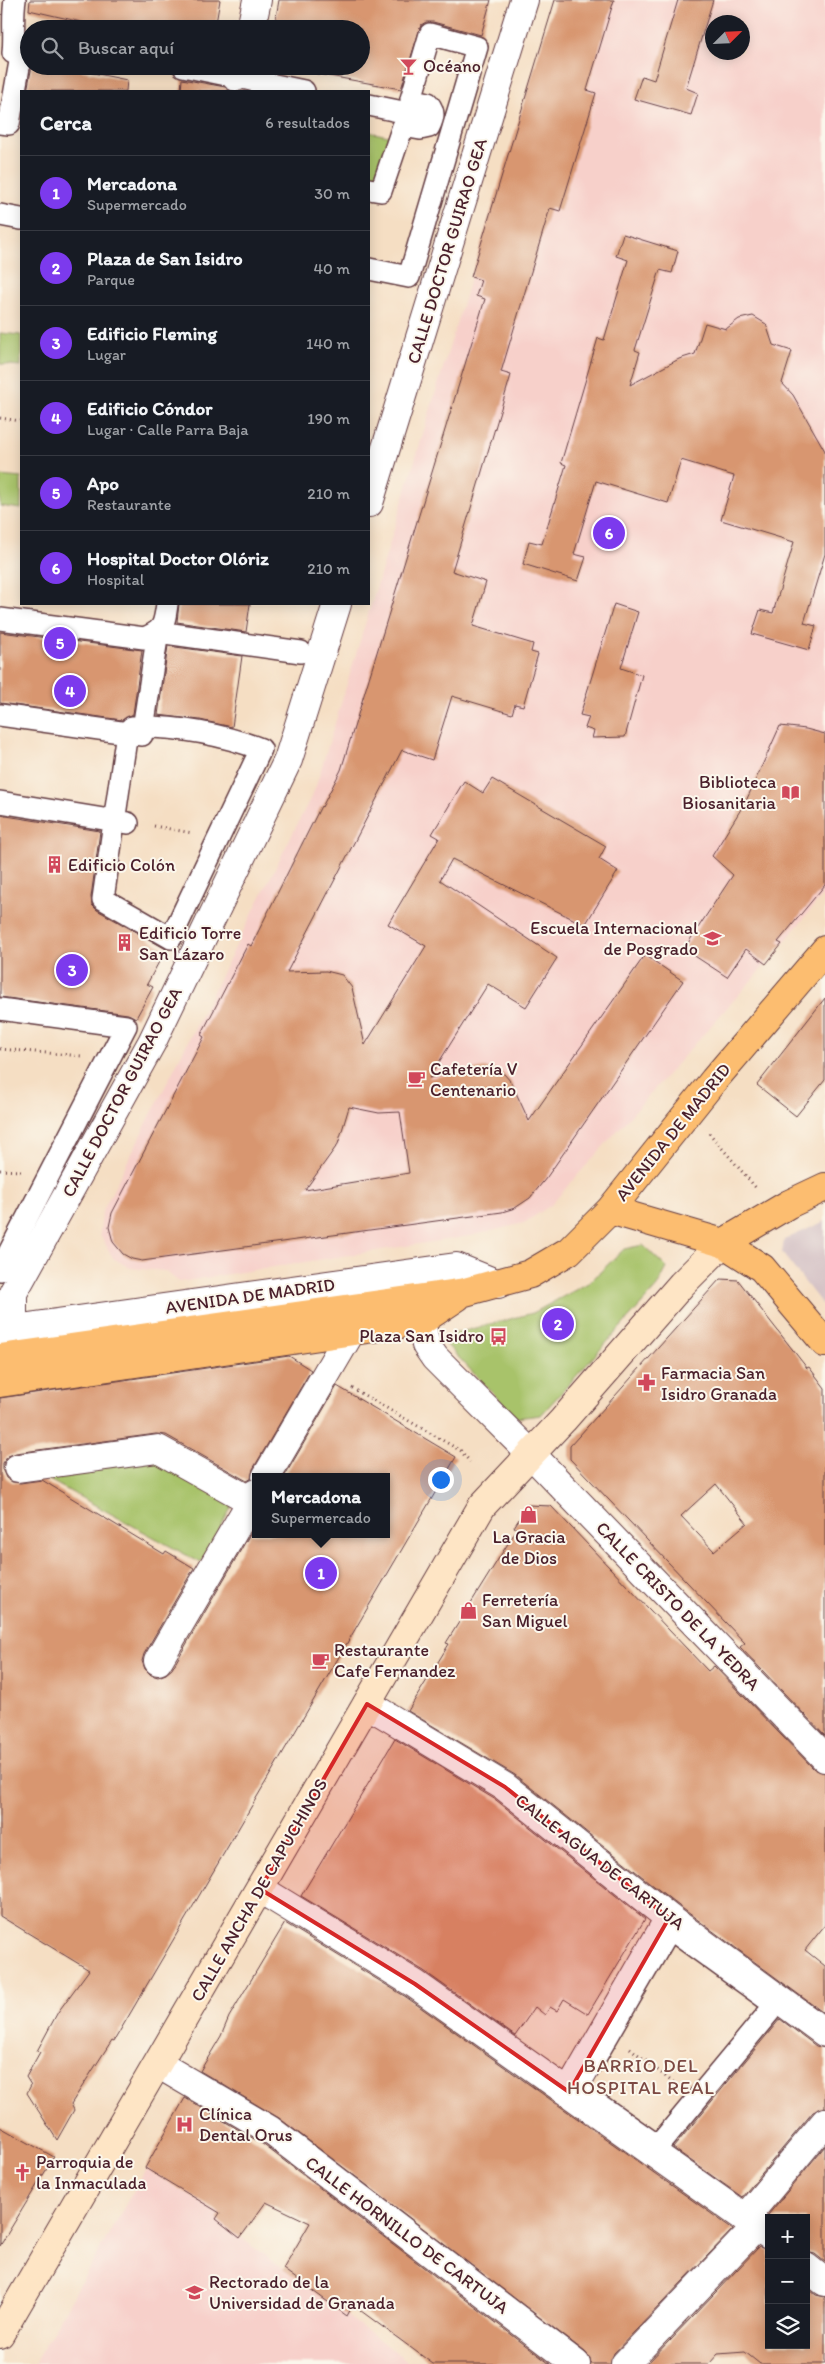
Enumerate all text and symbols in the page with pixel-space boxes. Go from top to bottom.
north arrow [705,15,750,60]
search box [20,20,370,75]
icon: search [38,34,66,62]
text: Buscar aquí [78,36,174,59]
place label: Océano [423,55,481,77]
bar icon: Océano [399,56,419,76]
text: Cerca [40,110,92,135]
text: 6 resultados [265,113,350,132]
street label: CALLE DOCTOR GUIRAO GEA [402,135,492,366]
text: Mercadona [87,172,177,195]
text: 1 [52,184,60,203]
text: 30 m [314,184,350,203]
text: Supermercado [87,195,187,214]
text: Plaza de San Isidro [87,247,243,270]
text: 2 [52,259,60,278]
text: 40 m [313,259,350,278]
text: Parque [87,270,135,289]
text: Edificio Fleming [87,322,217,345]
text: 3 [52,334,60,353]
text: 140 m [306,334,350,353]
text: Lugar [87,345,126,364]
text: Edificio Cóndor [87,397,212,420]
text: 4 [51,409,61,428]
text: 190 m [307,409,350,428]
text: Lugar · Calle Parra Baja [87,420,249,439]
text: Apo [87,472,119,495]
text: 5 [52,484,60,503]
text: 210 m [307,484,350,503]
text: Restaurante [87,495,171,514]
pin: 6 [593,514,625,552]
text: Hospital Doctor Olóriz [87,547,269,570]
text: 6 [52,559,60,578]
text: 210 m [307,559,350,578]
text: Hospital [87,570,144,589]
pin: 5 [44,624,76,662]
pin: 4 [54,672,86,710]
place label: Biblioteca Biosanitaria [682,771,777,814]
library icon: Biblioteca Biosanitaria [780,782,800,802]
place label: Edificio Colón [68,854,175,876]
building icon: Edificio Colón [44,855,64,875]
place label: Escuela Internacional de Posgrado [530,917,698,960]
place label: Edificio Torre San Lázaro [139,922,241,965]
school or university icon: Escuela Internacional de Posgrado [702,928,722,948]
building icon: Edificio Torre San Lázaro [115,933,135,953]
pin: 3 [56,951,88,989]
street label: CALLE DOCTOR GUIRAO GEA [57,983,187,1201]
place label: Cafetería V Centenario [430,1058,518,1101]
street label: AVENIDA DE MADRID [611,1059,735,1205]
cafe icon: Cafetería V Centenario [406,1069,426,1089]
street label: AVENIDA DE MADRID [164,1273,336,1319]
pin: 2 [542,1305,574,1343]
place label: Plaza San Isidro [359,1325,484,1347]
bus stop icon: Plaza San Isidro [488,1326,508,1346]
place label: Farmacia San Isidro Granada [661,1362,777,1405]
pharmacy icon: Farmacia San Isidro Granada [637,1373,657,1393]
your location [428,1467,454,1493]
popup [252,1473,390,1538]
text: Mercadona [271,1485,361,1508]
shop icon: La Gracia de Dios [519,1504,539,1524]
text: Supermercado [271,1508,371,1527]
street label: CALLE CRISTO DE LA YEDRA [591,1517,765,1695]
place label: La Gracia de Dios [492,1526,566,1569]
pin: 1 [305,1554,337,1592]
place label: Ferretería San Miguel [482,1589,568,1632]
shop icon: Ferretería San Miguel [458,1600,478,1620]
place label: Restaurante Cafe Fernandez [334,1639,456,1682]
cafe icon: Restaurante Cafe Fernandez [310,1650,330,1670]
street label: CALLE ANCHA DE CAPUCHINOS [186,1774,332,2006]
street label: CALLE AGUA DE CARTUJA [511,1789,689,1935]
district label: BARRIO DEL HOSPITAL REAL [567,2054,715,2099]
place label: Clínica Dental Orus [199,2103,293,2146]
hospital icon: Clínica Dental Orus [175,2114,195,2134]
place label: Parroquia de la Inmaculada [36,2151,147,2194]
street label: CALLE HORNILLO DE CARTUJA [301,2151,513,2319]
church icon: Parroquia de la Inmaculada [12,2162,32,2182]
map controls [765,2214,810,2349]
button: + [765,2214,810,2259]
button: − [765,2259,810,2304]
place label: Rectorado de la Universidad de Granada [209,2271,395,2314]
school or university icon: Rectorado de la Universidad de Granada [185,2282,205,2302]
button: layers [765,2304,810,2349]

